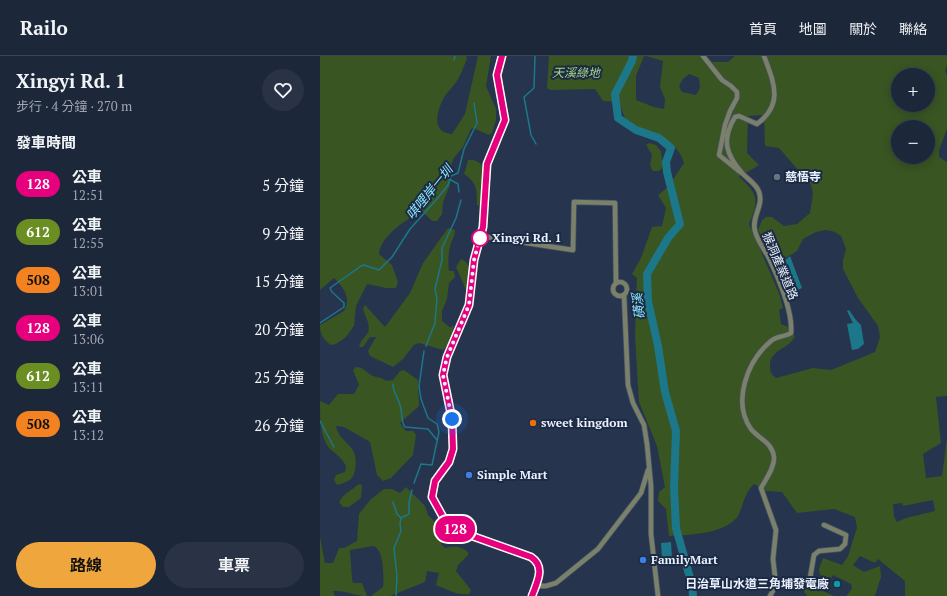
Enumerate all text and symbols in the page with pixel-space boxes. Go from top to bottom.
text: Railo [20,15,68,40]
text: 首頁 [749,19,777,38]
text: 地圖 [799,19,827,38]
text: 關於 [849,19,877,38]
text: 聯絡 [899,19,927,38]
park label: 天溪綠地 [552,65,601,80]
text: Xingyi Rd. 1 [16,68,126,93]
map controls [891,68,935,164]
button: + [891,68,935,112]
button: heart [262,69,304,111]
text: 步行 · 4 分鐘 · 270 m [16,97,132,115]
button: − [891,120,935,164]
text: 發車時間 [16,132,76,152]
water label: 唭哩岸一圳 [402,160,458,223]
text: 公車 [72,166,102,186]
place label: 慈悟寺 [785,169,821,184]
marker: 慈悟寺 [772,172,782,182]
text: 128 [26,174,50,193]
text: 5 分鐘 [262,175,304,195]
text: 12:51 [72,186,104,204]
text: 公車 [72,214,102,234]
text: 612 [26,222,50,241]
text: 9 分鐘 [262,223,304,243]
marker: Xingyi Rd. 1 [471,229,489,247]
place label: Xingyi Rd. 1 [492,230,561,245]
street label: 猴洞產業道路 [759,230,801,302]
text: 12:55 [72,234,104,252]
text: 公車 [72,262,102,282]
text: 508 [26,270,50,289]
text: 15 分鐘 [254,271,304,291]
text: 13:01 [72,282,104,300]
water label: 磺溪 [627,290,649,320]
text: 公車 [72,310,102,330]
text: 128 [26,318,50,337]
text: 20 分鐘 [254,319,304,339]
text: 13:06 [72,330,104,348]
text: 公車 [72,358,102,378]
text: 612 [26,366,50,385]
text: 25 分鐘 [254,367,304,387]
text: 13:11 [72,378,104,396]
text: 公車 [72,406,102,426]
your location [442,409,462,429]
text: 508 [26,414,50,433]
text: 26 分鐘 [254,415,304,435]
place label: sweet kingdom [541,415,628,430]
marker: sweet kingdom [528,418,538,428]
text: 13:12 [72,426,104,444]
place label: Simple Mart [477,467,548,482]
marker: Simple Mart [464,470,474,480]
line badge: 128 [432,516,478,542]
text: 128 [443,519,467,538]
button: 路線 [16,542,156,588]
button: 車票 [164,542,304,588]
place label: FamilyMart [651,552,718,567]
marker: FamilyMart [638,555,648,565]
place label: 日治草山水道三角埔發電廠 [685,576,829,591]
marker: 日治草山水道三角埔發電廠 [832,579,842,589]

